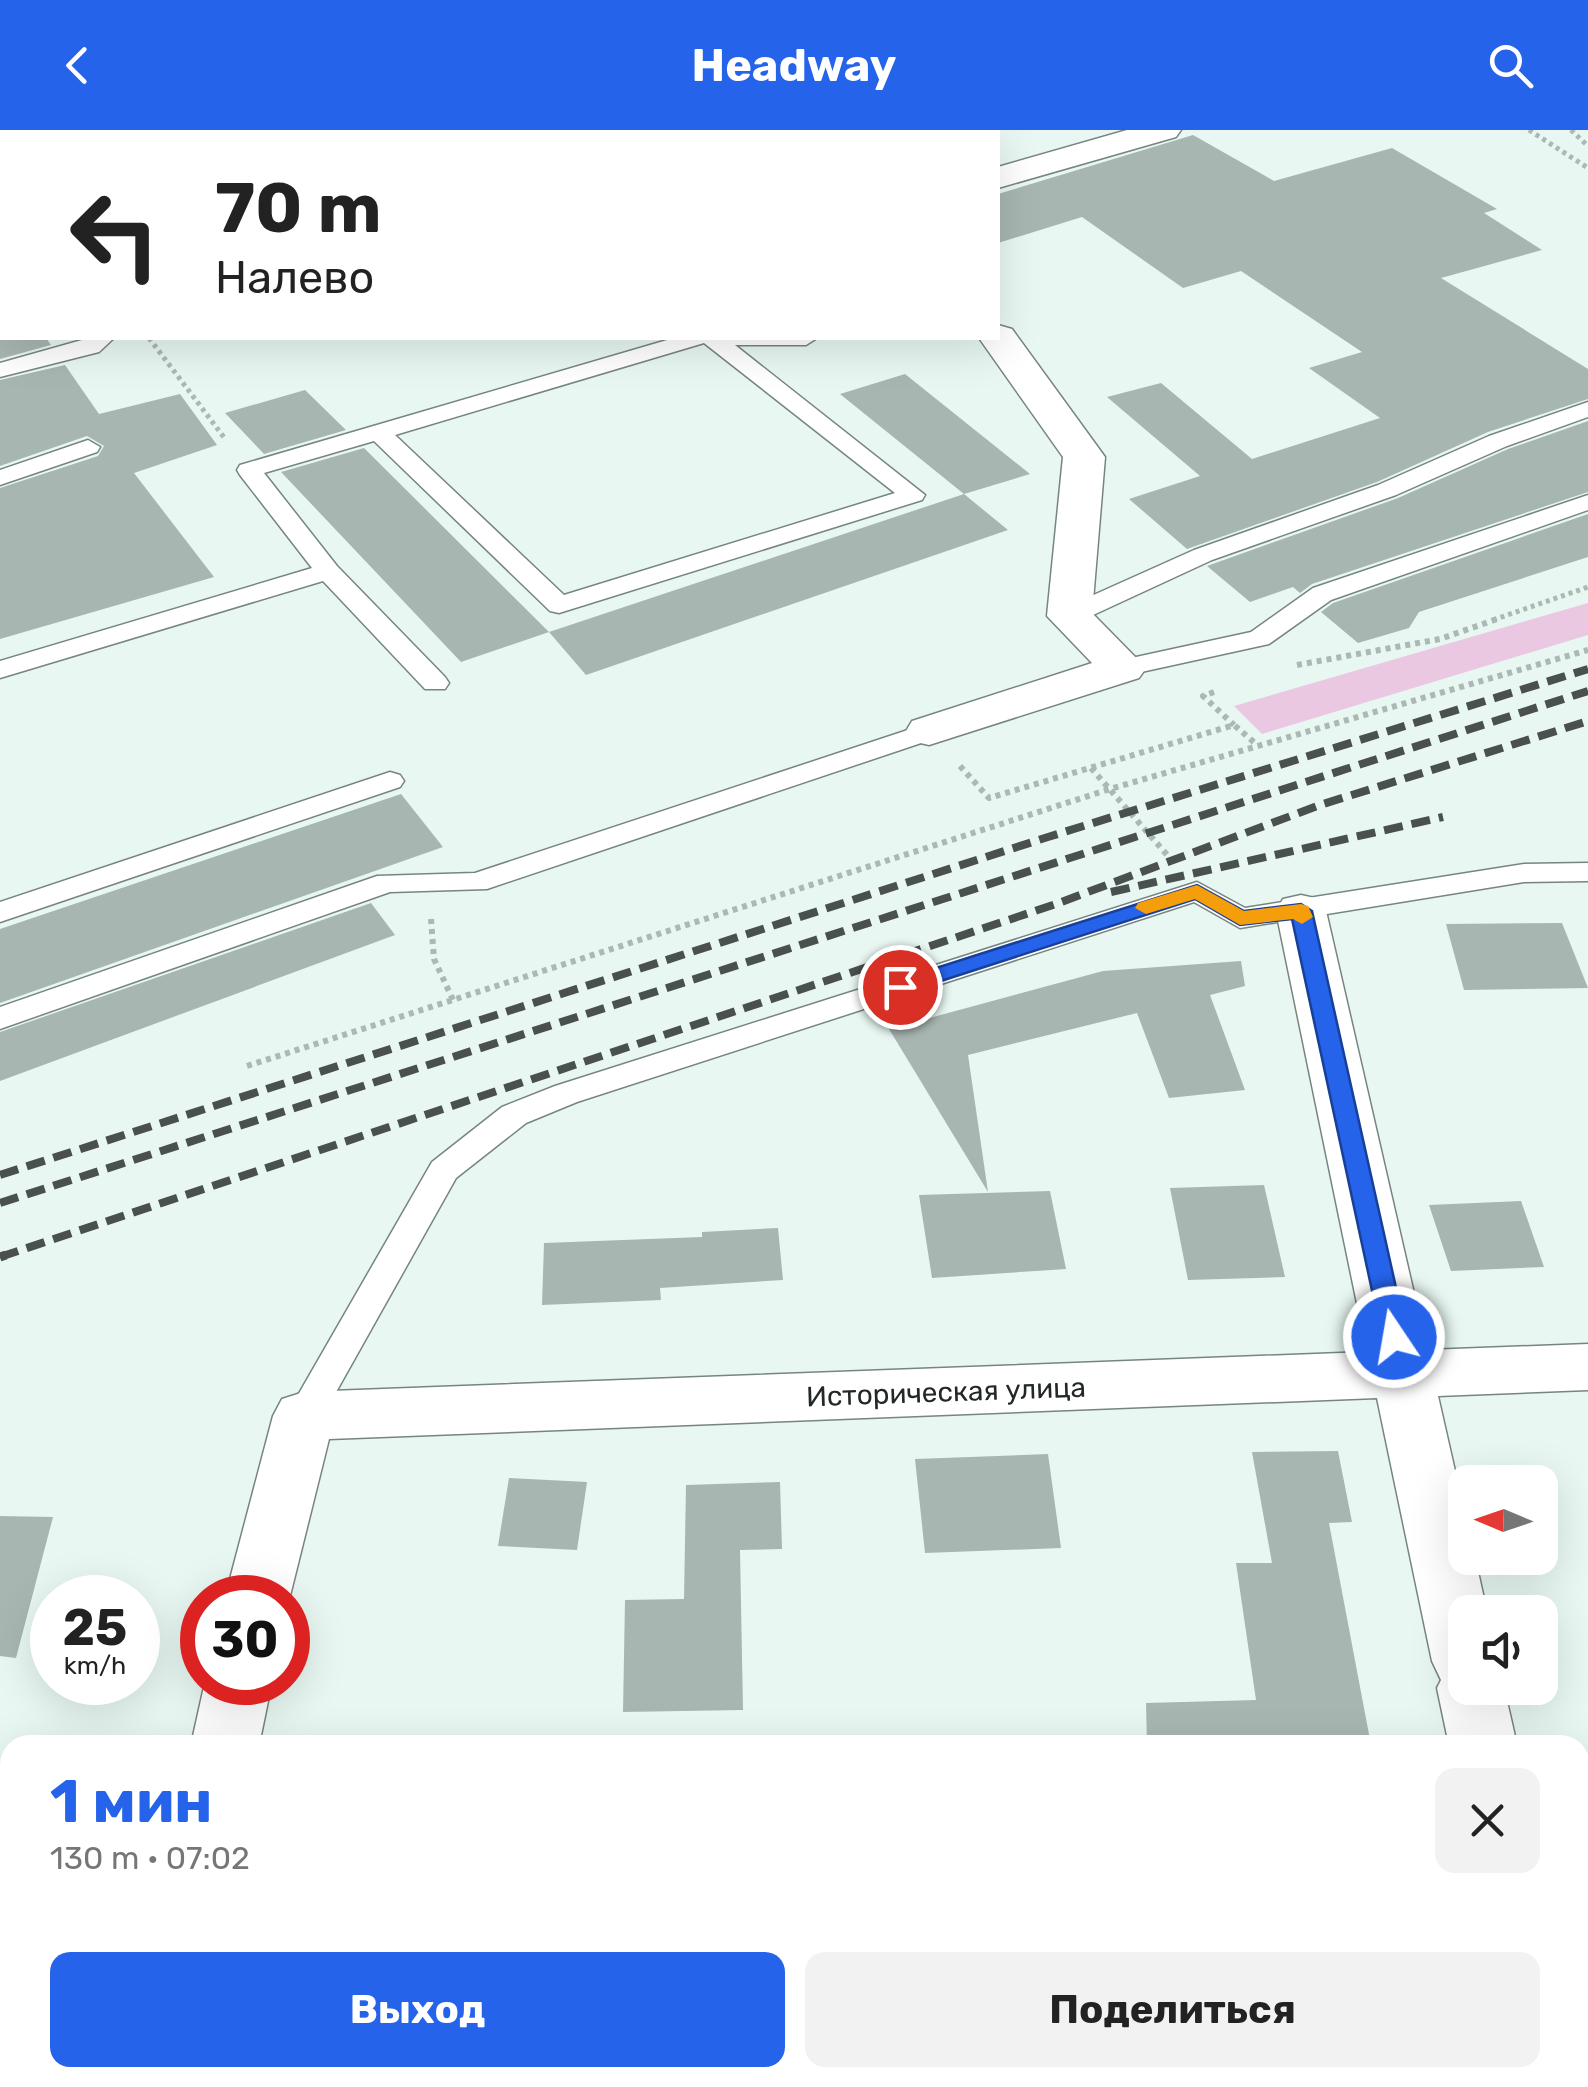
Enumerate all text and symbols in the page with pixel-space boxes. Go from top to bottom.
icon: back [50,38,105,93]
icon: search [1483,38,1538,93]
text: Headway [692,39,896,92]
text: 70 m [215,167,382,250]
icon: left [50,170,180,300]
text: Налево [215,251,374,304]
pin [858,945,943,1030]
icon: arrive [873,960,928,1015]
position arrow [1342,1285,1446,1389]
street label: Историческая улица [805,1371,1087,1413]
north arrow [1448,1465,1558,1575]
map controls [1448,1465,1558,1705]
speed limit sign: 30 [180,1575,310,1705]
button: sound [1448,1595,1558,1705]
text: 25 [63,1598,127,1658]
text: km/h [64,1651,126,1680]
text: 1 мин [50,1766,213,1837]
button: close [1435,1768,1540,1873]
text: 130 m · 07:02 [50,1839,250,1877]
button: Выход [50,1952,785,2067]
button: Поделиться [805,1952,1540,2067]

